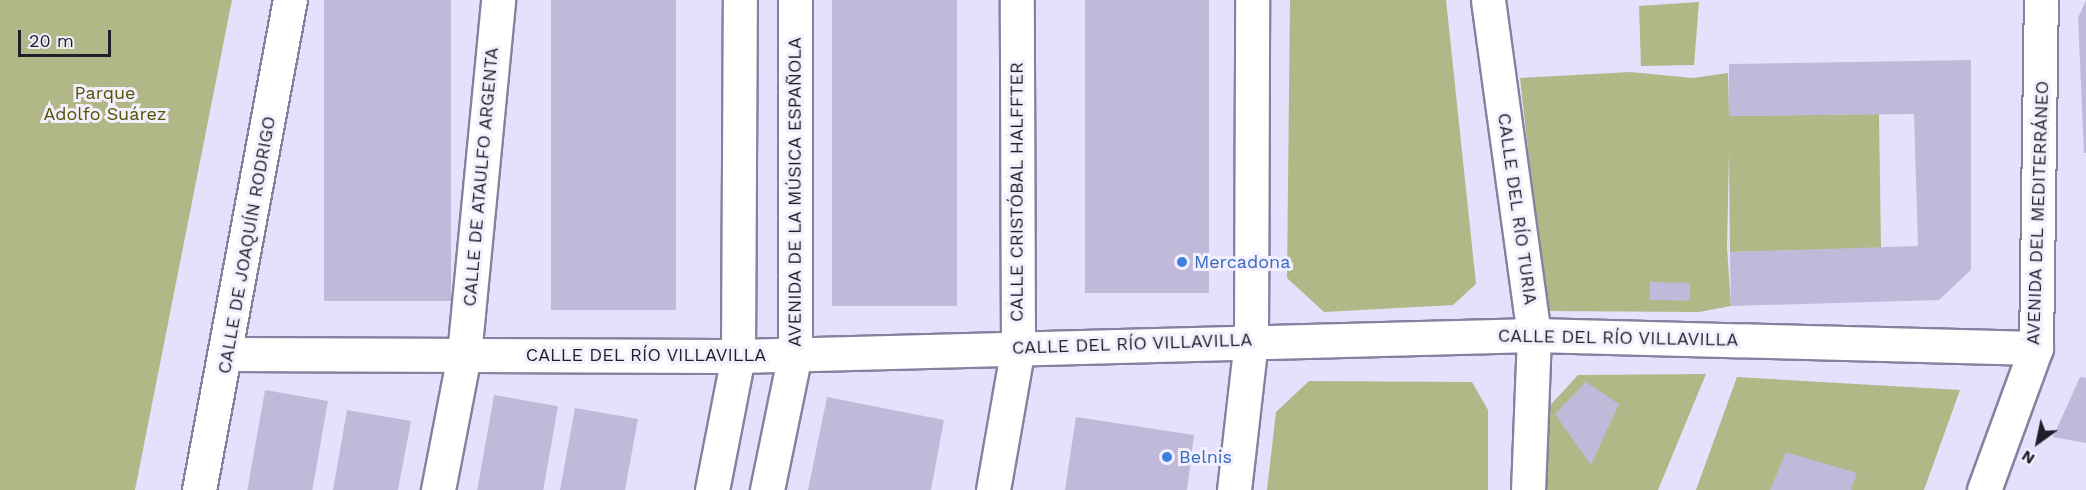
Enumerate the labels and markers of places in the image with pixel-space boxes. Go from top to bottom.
place label: Mercadona [1194,251,1290,273]
marker: Mercadona [1175,255,1189,269]
place label: Belnis [1179,446,1232,468]
marker: Belnis [1160,450,1174,464]

